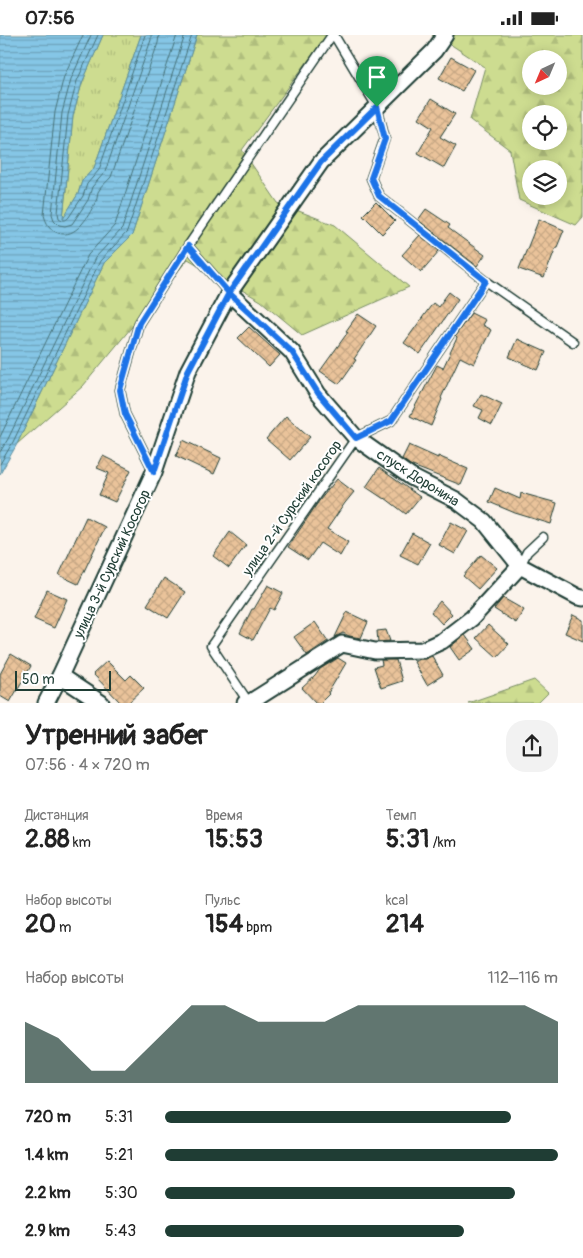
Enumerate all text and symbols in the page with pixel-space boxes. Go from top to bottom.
text: 07:56 [25,6,74,30]
north arrow [522,50,568,95]
map controls [522,50,567,205]
pin [356,56,398,107]
icon: arrive [363,63,391,91]
button: locate [522,105,567,150]
button: layers [522,160,567,205]
street label: улица 2-й Сурский косогор [238,437,345,580]
street label: спуск Доронина [373,446,463,510]
street label: улица 3-й Сурский Косогор [70,487,154,642]
scale bar [15,668,111,691]
text: 50 m [22,671,55,688]
text: Утренний забег [25,718,208,753]
button: share [506,720,558,772]
text: 07:56 · 4 × 720 m [25,755,150,775]
text: Дистанция [25,807,89,824]
text: Время [205,807,243,824]
text: Темп [386,807,417,824]
text: 2.88 [25,824,70,855]
text: 15:53 [205,824,263,855]
text: 5:31 [386,824,430,855]
text: km [70,834,91,851]
text: /km [430,834,456,851]
text: Набор высоты [25,892,112,909]
text: Пульс [205,892,241,909]
text: kcal [386,892,408,909]
text: 20 [25,909,56,940]
text: 154 [205,909,243,940]
text: 214 [386,909,424,940]
text: m [56,919,72,936]
text: bpm [243,919,272,936]
text: Набор высоты [25,968,124,988]
text: 112–116 m [488,968,558,988]
text: 720 m [25,1107,71,1127]
text: 5:31 [105,1107,133,1127]
text: 1.4 km [25,1145,68,1165]
text: 5:21 [105,1145,133,1165]
text: 2.2 km [25,1183,71,1203]
text: 5:30 [105,1183,138,1203]
text: 2.9 km [25,1221,70,1241]
text: 5:43 [105,1221,136,1241]

